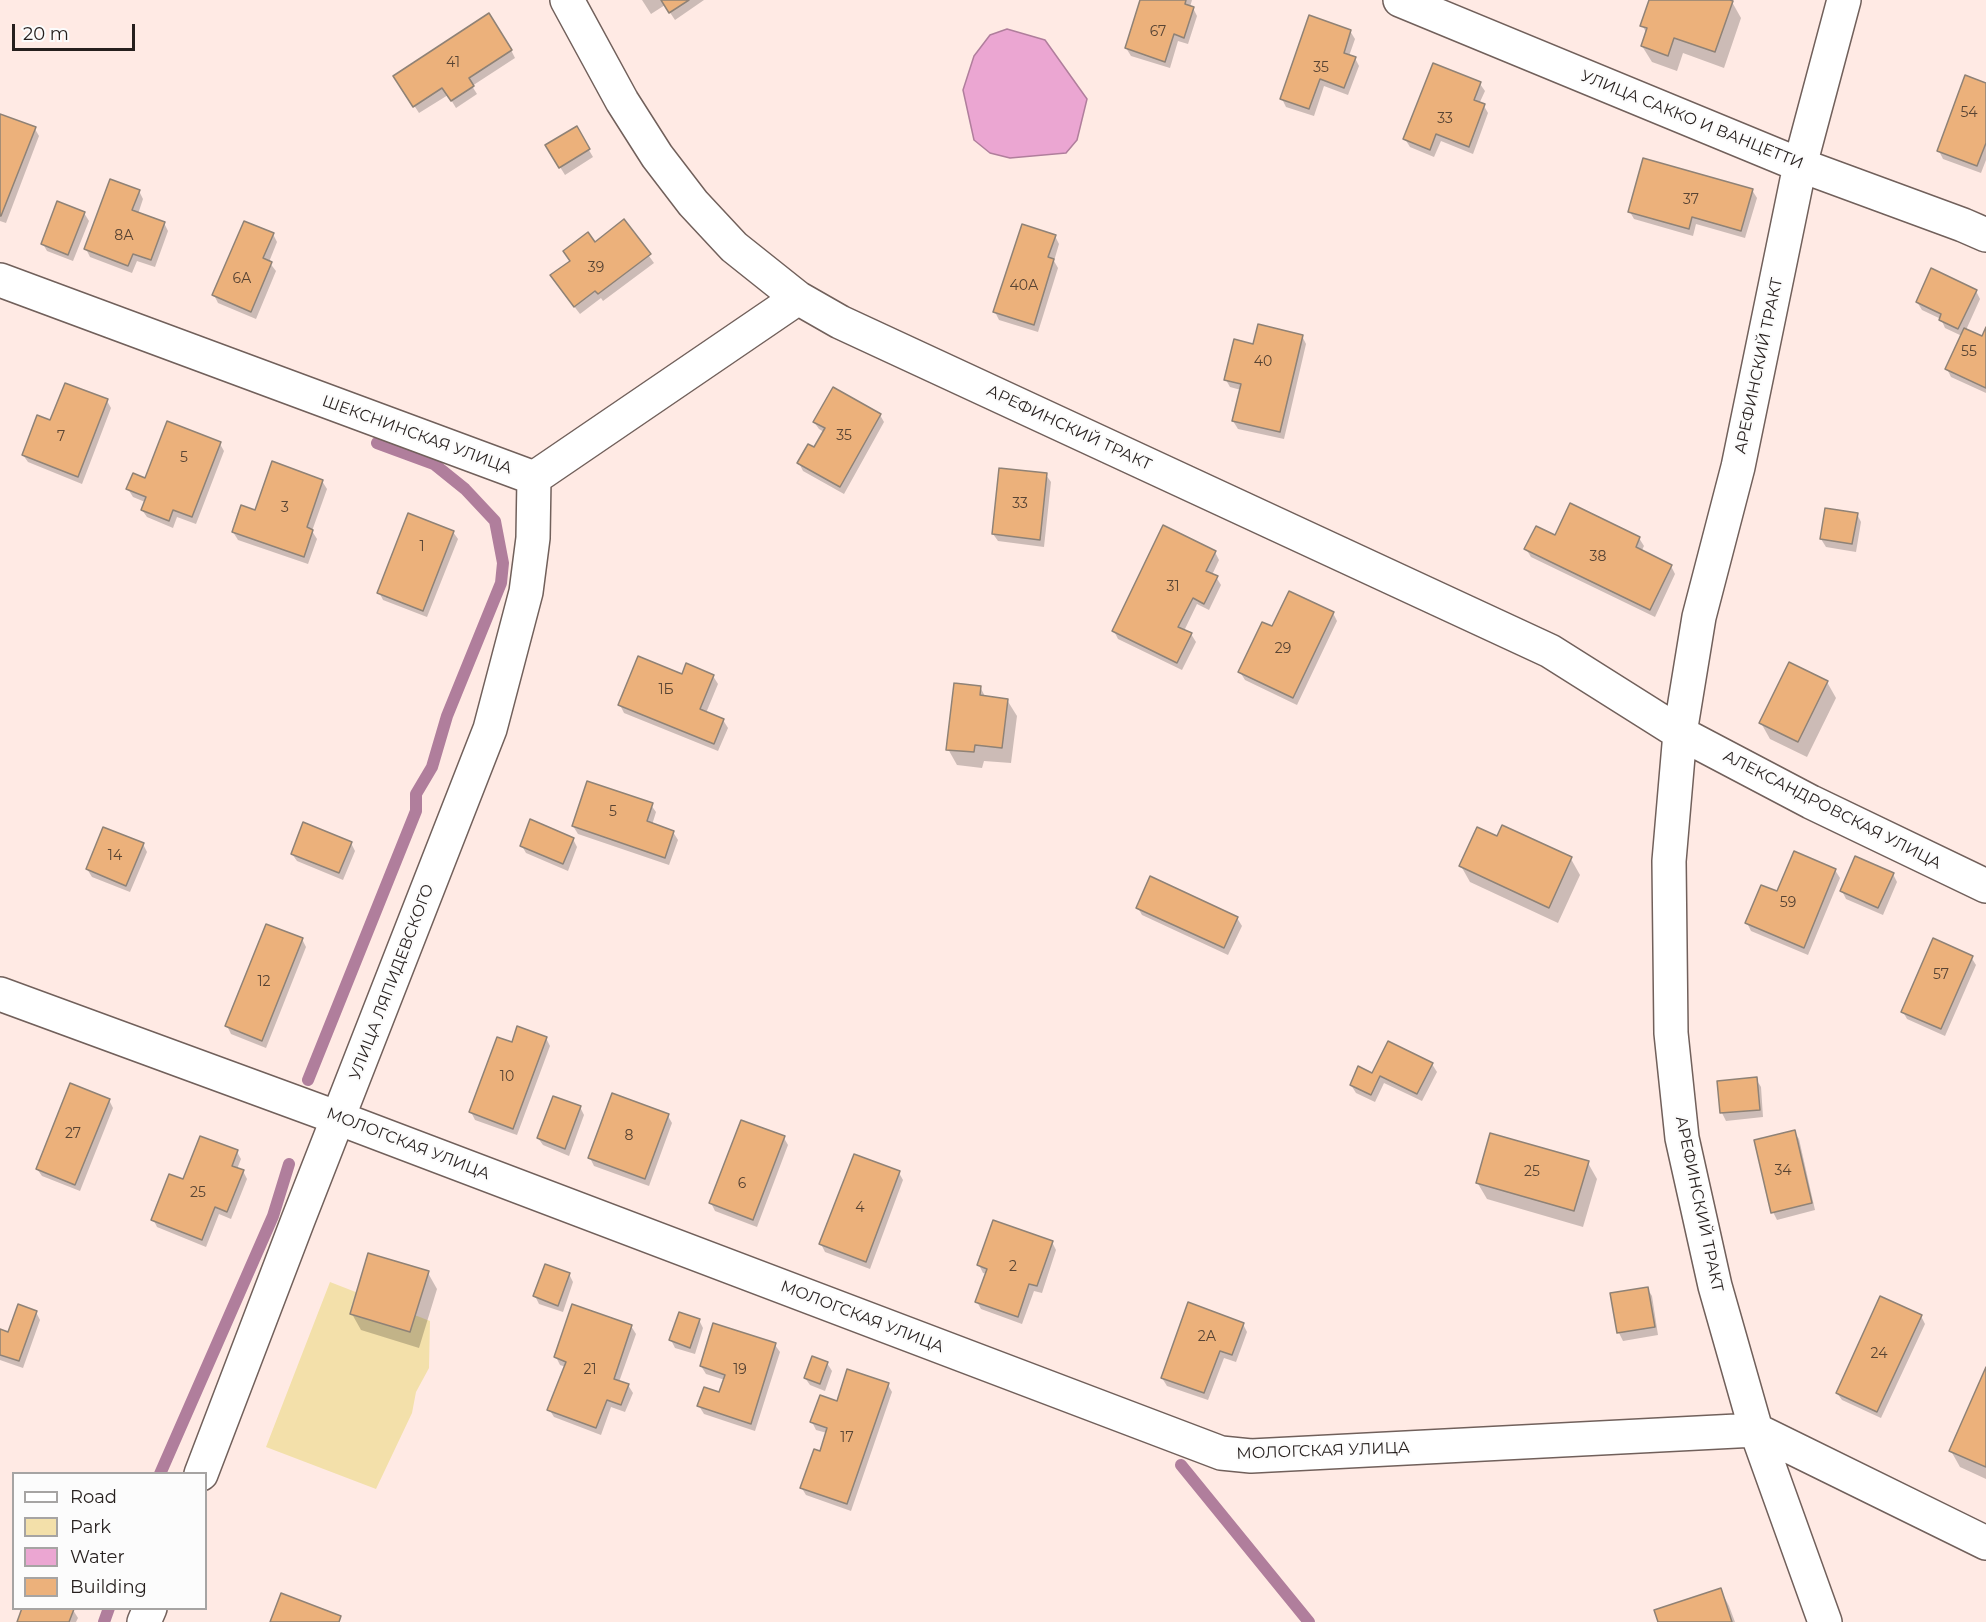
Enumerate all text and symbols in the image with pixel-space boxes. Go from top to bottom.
scale bar [15,12,138,50]
text: 20 m [23,23,69,45]
house number: 67 [1150,24,1166,40]
house number: 41 [446,55,460,71]
house number: 35 [1313,60,1329,76]
street label: УЛИЦА САККО И ВАНЦЕТТИ [1578,66,1806,174]
house number: 54 [1960,105,1978,121]
house number: 33 [1437,111,1453,127]
house number: 37 [1683,192,1699,208]
house number: 8А [114,228,134,244]
house number: 39 [588,260,604,276]
house number: 6А [232,271,252,287]
street label: АРЕФИНСКИЙ ТРАКТ [1731,276,1787,456]
house number: 40А [1010,278,1038,294]
house number: 55 [1961,344,1977,360]
house number: 40 [1254,354,1272,370]
street label: АРЕФИНСКИЙ ТРАКТ [984,381,1154,475]
street label: ШЕКСНИНСКАЯ УЛИЦА [319,392,515,478]
house number: 35 [836,428,852,444]
house number: 7 [57,429,65,445]
house number: 5 [180,450,188,466]
house number: 33 [1012,496,1028,512]
house number: 3 [281,500,289,516]
house number: 1 [419,539,425,555]
house number: 38 [1590,549,1606,565]
house number: 31 [1167,579,1179,595]
house number: 29 [1275,641,1291,657]
house number: 1Б [658,682,674,698]
street label: АЛЕКСАНДРОВСКАЯ УЛИЦА [1720,746,1944,874]
house number: 5 [609,804,617,820]
house number: 14 [108,848,122,864]
street label: УЛИЦА ЛЯПИДЕВСКОГО [346,881,438,1083]
house number: 59 [1780,895,1796,911]
house number: 57 [1933,967,1949,983]
house number: 12 [257,974,271,990]
house number: 10 [500,1069,514,1085]
street label: МОЛОГСКАЯ УЛИЦА [324,1104,492,1184]
street label: АРЕФИНСКИЙ ТРАКТ [1671,1114,1727,1294]
house number: 27 [65,1126,81,1142]
house number: 8 [625,1128,633,1144]
house number: 34 [1774,1163,1792,1179]
house number: 25 [1524,1164,1540,1180]
house number: 6 [738,1176,746,1192]
house number: 25 [190,1185,206,1201]
house number: 4 [855,1200,865,1216]
house number: 2 [1009,1259,1017,1275]
street label: МОЛОГСКАЯ УЛИЦА [778,1277,946,1357]
house number: 2А [1198,1329,1216,1345]
house number: 24 [1871,1346,1887,1362]
house number: 21 [583,1362,597,1378]
house number: 19 [733,1362,747,1378]
house number: 17 [840,1430,854,1446]
street label: МОЛОГСКАЯ УЛИЦА [1236,1438,1410,1464]
legend [12,1472,207,1610]
text: Road [70,1486,117,1508]
text: Park [70,1516,111,1538]
text: Water [70,1546,125,1568]
text: Building [70,1576,147,1598]

